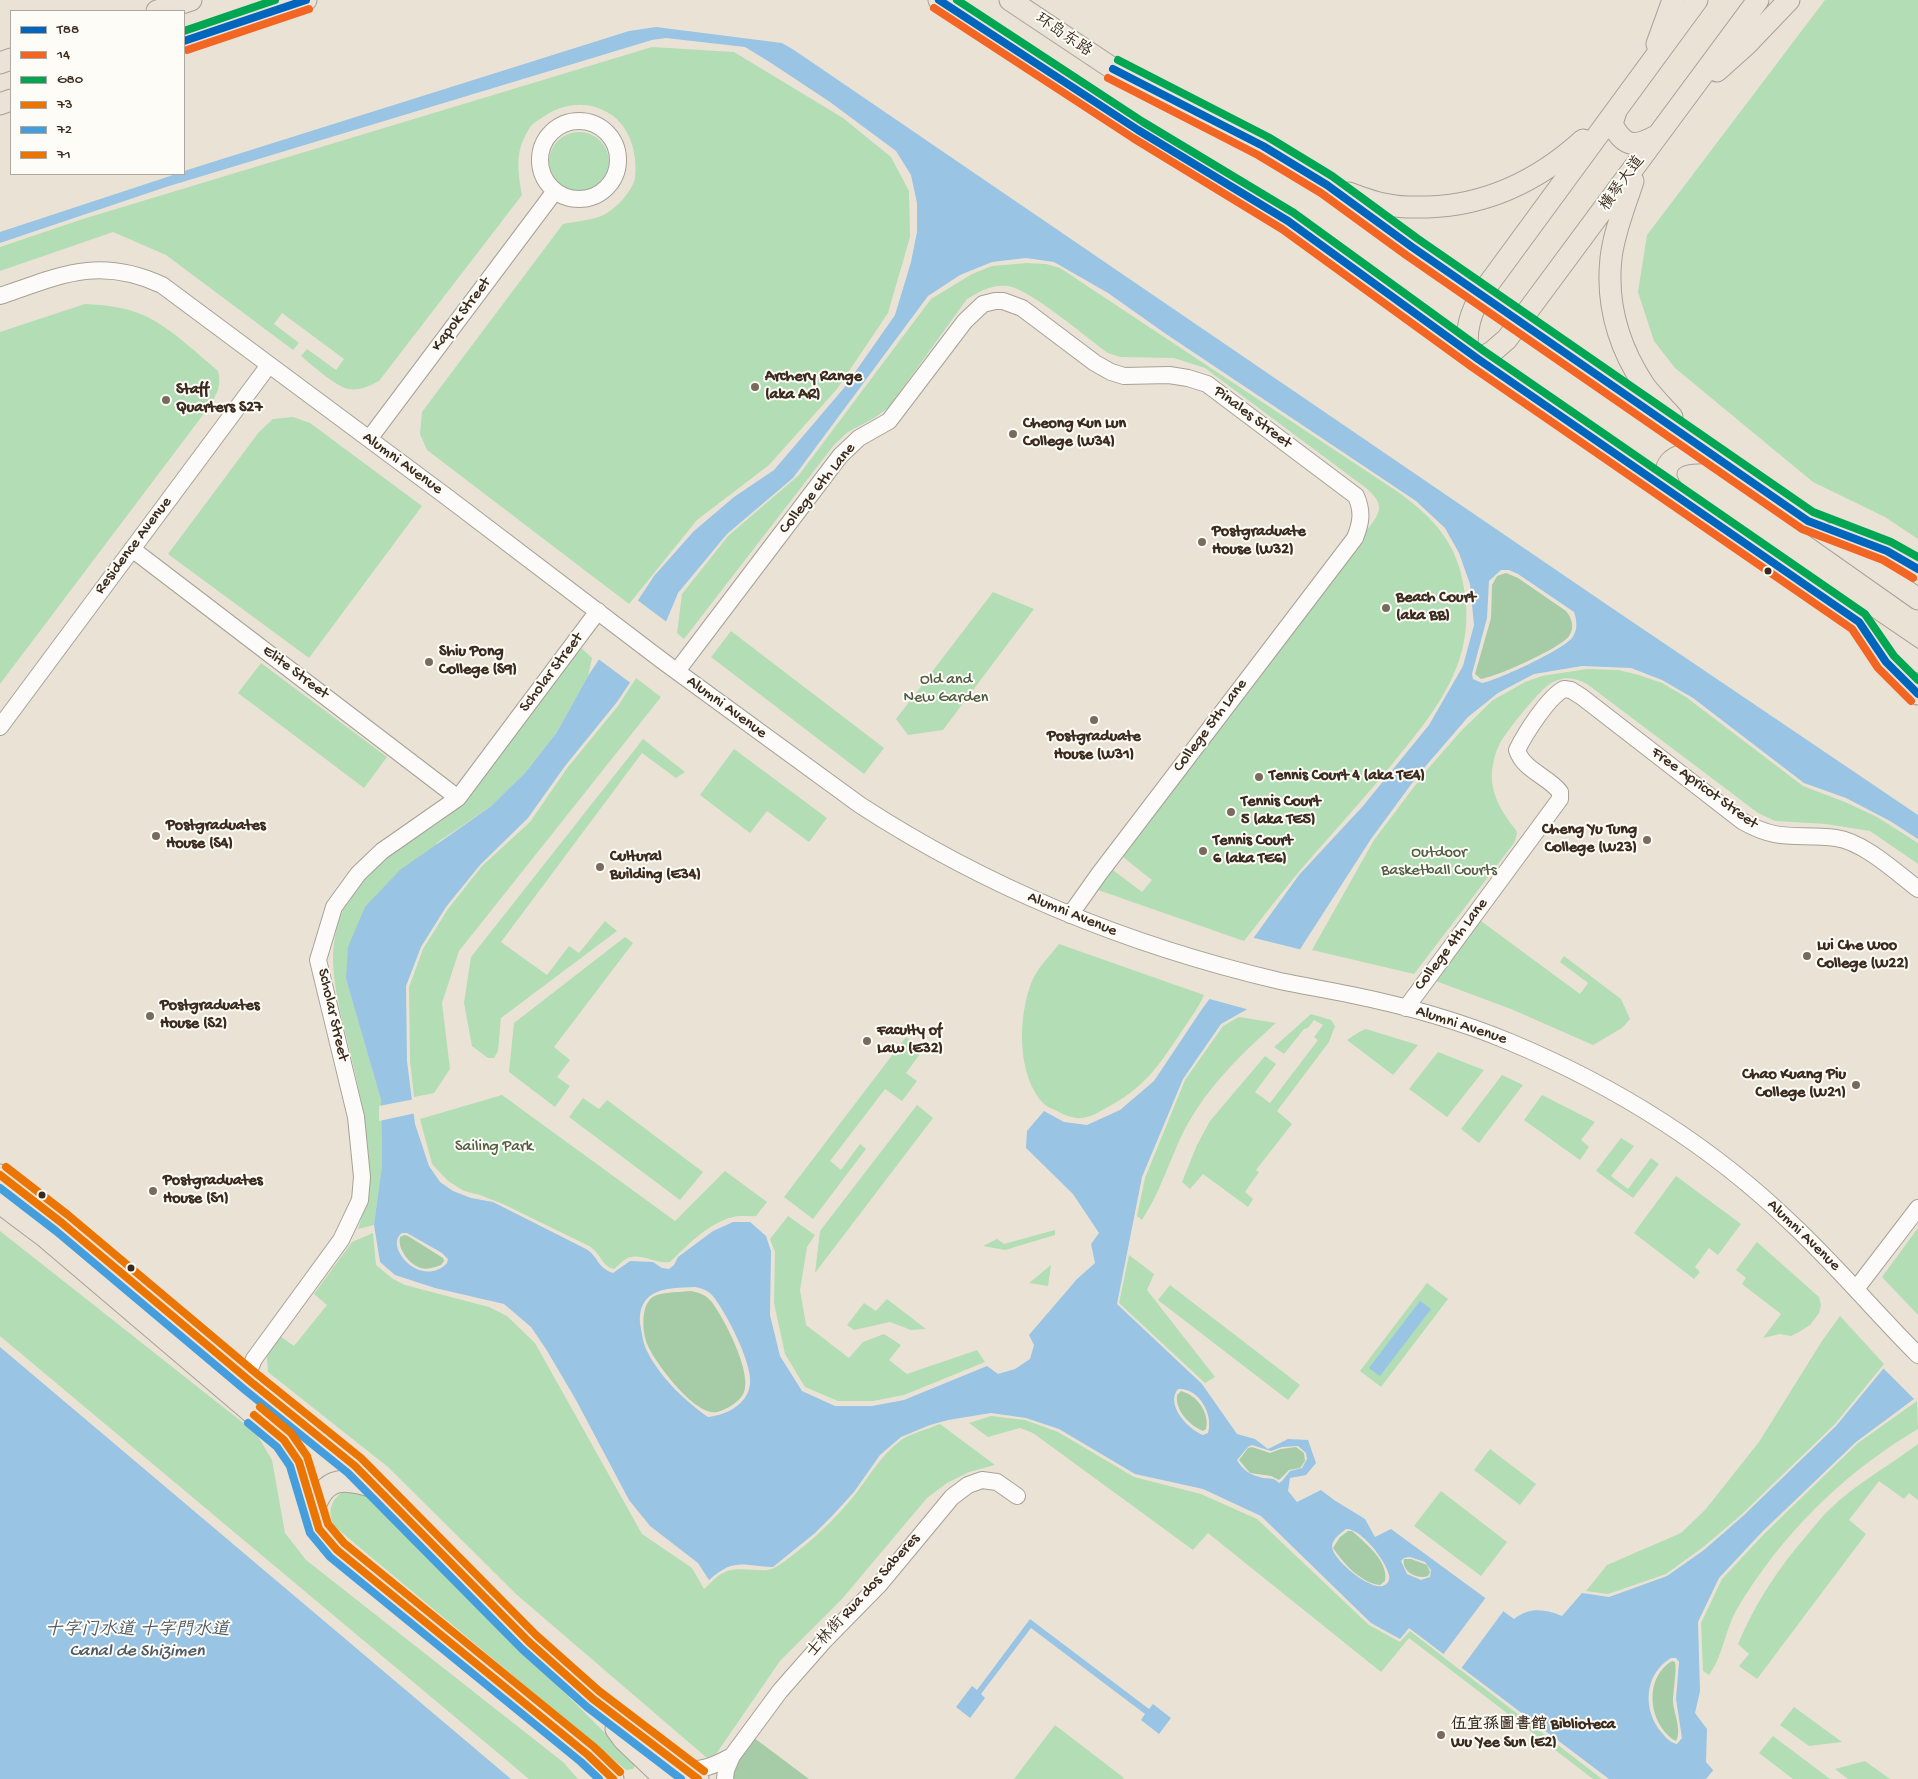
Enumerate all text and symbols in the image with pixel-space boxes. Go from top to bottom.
legend [10,10,185,175]
street label: 环岛东路 [1031,10,1095,62]
text: T88 [57,21,79,39]
text: 14 [57,46,70,64]
text: G80 [57,71,83,89]
text: 73 [57,96,73,114]
text: 72 [57,121,72,139]
text: 71 [57,146,71,164]
street label: 横琴大道 [1596,152,1650,216]
street label: Kapok Street [428,274,496,356]
place label: Archery Range (aka AR) [765,368,862,406]
place label: Staff Quarters S27 [176,381,263,419]
marker: Archery Range (aka AR) [749,381,761,393]
street label: Pinales Street [1209,382,1295,454]
marker: Staff Quarters S27 [160,394,172,406]
place label: Cheong Kun Lun College (W34) [1023,415,1126,453]
street label: Alumni Avenue [358,428,446,500]
marker: Cheong Kun Lun College (W34) [1007,428,1019,440]
street label: College 6th Lane [776,440,860,538]
street label: Residence Avenue [91,494,177,598]
place label: Postgraduate House (W32) [1212,523,1306,561]
marker: Postgraduate House (W32) [1196,536,1208,548]
unlabelled marker [1763,566,1773,576]
place label: Beach Court (aka BB) [1396,589,1476,627]
marker: Beach Court (aka BB) [1380,602,1392,614]
street label: Scholar Street [516,630,588,716]
street label: Elite Street [258,642,332,704]
place label: Shiu Pong College (S9) [439,643,517,681]
marker: Shiu Pong College (S9) [423,656,435,668]
park label: Old and New Garden [904,671,988,709]
street label: Alumni Avenue [682,672,770,744]
street label: College 5th Lane [1170,676,1252,776]
marker: Postgraduate House (W31) [1088,714,1100,726]
place label: Postgraduate House (W31) [1047,728,1141,766]
street label: Free Apricot Street [1647,744,1761,834]
place label: Tennis Court 4 (aka TE4) [1269,767,1425,787]
marker: Tennis Court 4 (aka TE4) [1253,771,1265,783]
place label: Tennis Court 5 (aka TE5) [1241,793,1320,831]
marker: Tennis Court 5 (aka TE5) [1225,806,1237,818]
place label: Postgraduates House (S4) [166,817,266,855]
place label: Cheng Yu Tung College (W23) [1542,821,1637,859]
marker: Postgraduates House (S4) [150,830,162,842]
place label: Tennis Court 6 (aka TE6) [1213,832,1292,870]
marker: Cheng Yu Tung College (W23) [1641,834,1653,846]
park label: Outdoor Basketball Courts [1381,844,1497,882]
marker: Tennis Court 6 (aka TE6) [1197,845,1209,857]
place label: Cultural Building (E34) [610,848,701,886]
marker: Cultural Building (E34) [594,861,606,873]
street label: Alumni Avenue [1024,888,1120,942]
street label: College 4th Lane [1411,895,1493,995]
place label: Lui Che Woo College (W22) [1817,937,1909,975]
marker: Lui Che Woo College (W22) [1801,950,1813,962]
street label: Scholar Street [312,967,352,1063]
place label: Postgraduates House (S2) [160,997,260,1035]
street label: Alumni Avenue [1413,1002,1509,1050]
marker: Postgraduates House (S2) [144,1010,156,1022]
place label: Faculty of Law (E32) [877,1022,943,1060]
marker: Faculty of Law (E32) [861,1035,873,1047]
place label: Chao Kuang Piu College (W21) [1742,1066,1846,1104]
marker: Chao Kuang Piu College (W21) [1850,1079,1862,1091]
park label: Sailing Park [455,1138,533,1158]
place label: Postgraduates House (S1) [163,1172,263,1210]
marker: Postgraduates House (S1) [147,1185,159,1197]
unlabelled marker [37,1190,47,1200]
street label: Alumni Avenue [1762,1196,1844,1276]
unlabelled marker [126,1263,136,1273]
street label: 士林街 Rua dos Saberes [803,1530,925,1662]
water label: 十字门水道 十字門水道 Canal de Shizimen [45,1620,229,1662]
place label: 伍宜孫圖書館 Biblioteca Wu Yee Sun (E2) [1451,1716,1615,1754]
marker: 伍宜孫圖書館 Biblioteca Wu Yee Sun (E2) [1435,1729,1447,1741]

